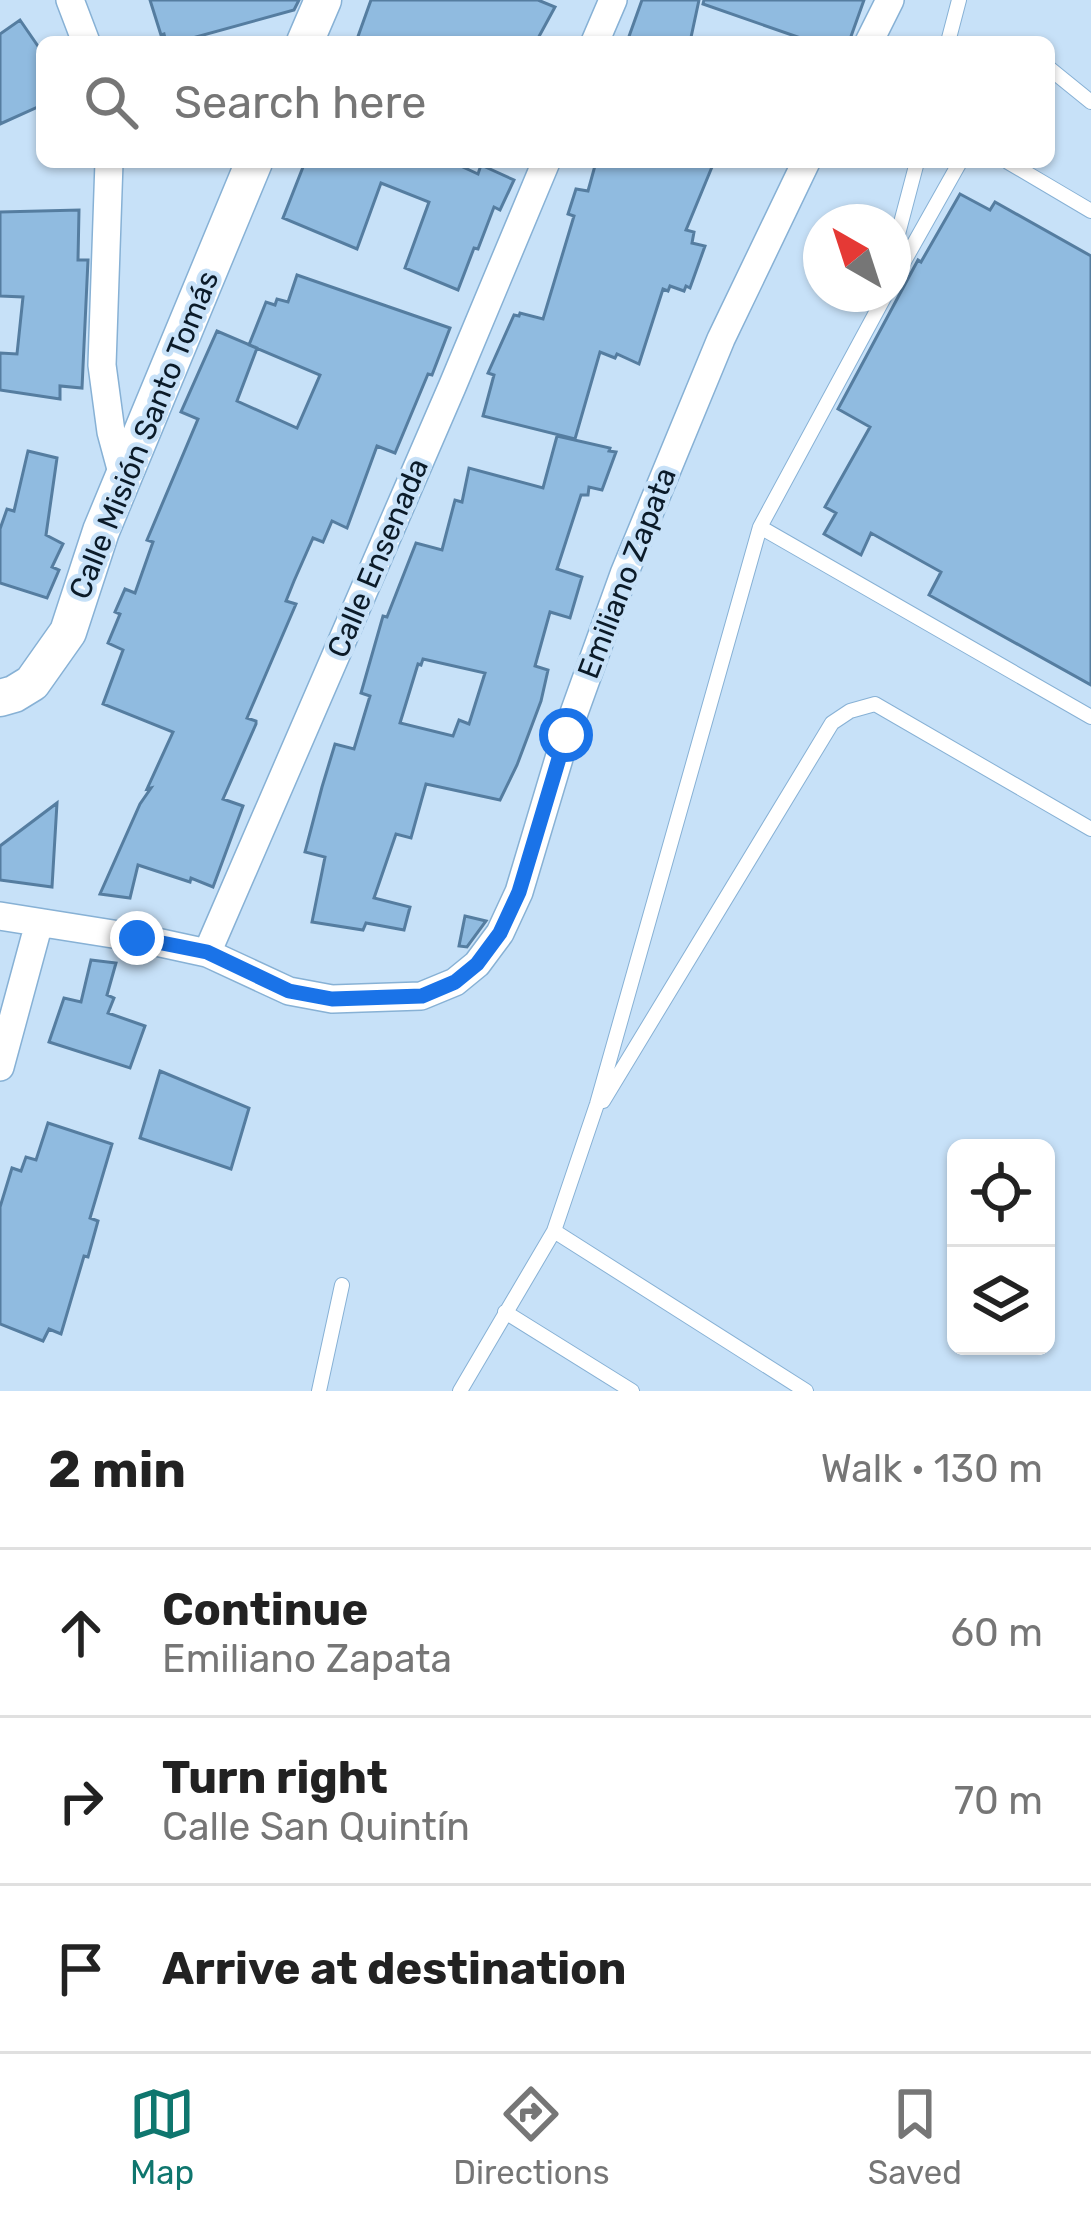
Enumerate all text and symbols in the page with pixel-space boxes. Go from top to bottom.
search box [36,36,1055,168]
icon: search [78,69,144,135]
text: Search here [174,76,426,129]
north arrow [803,204,911,312]
street label: Calle Misión Santo Tomás [62,266,226,604]
street label: Calle Ensenada [320,453,436,663]
street label: Emiliano Zapata [570,462,684,684]
route start [539,708,593,762]
route end [110,911,164,965]
map controls [947,1139,1055,1355]
button: locate [947,1139,1055,1247]
button: layers [947,1247,1055,1355]
text: 2 min [48,1439,186,1500]
text: Walk · 130 m [821,1446,1043,1492]
text: Continue [162,1583,368,1636]
icon: ahead [48,1600,114,1666]
text: 60 m [950,1610,1043,1656]
text: Emiliano Zapata [162,1636,452,1682]
text: Turn right [162,1751,388,1804]
icon: right [48,1768,114,1834]
text: 70 m [954,1778,1043,1824]
text: Calle San Quintín [162,1804,470,1850]
icon: arrive [48,1936,114,2002]
text: Arrive at destination [162,1942,627,1995]
tab: Map [129,2081,195,2192]
tab: Directions [453,2081,610,2192]
tab: Saved [868,2081,962,2192]

